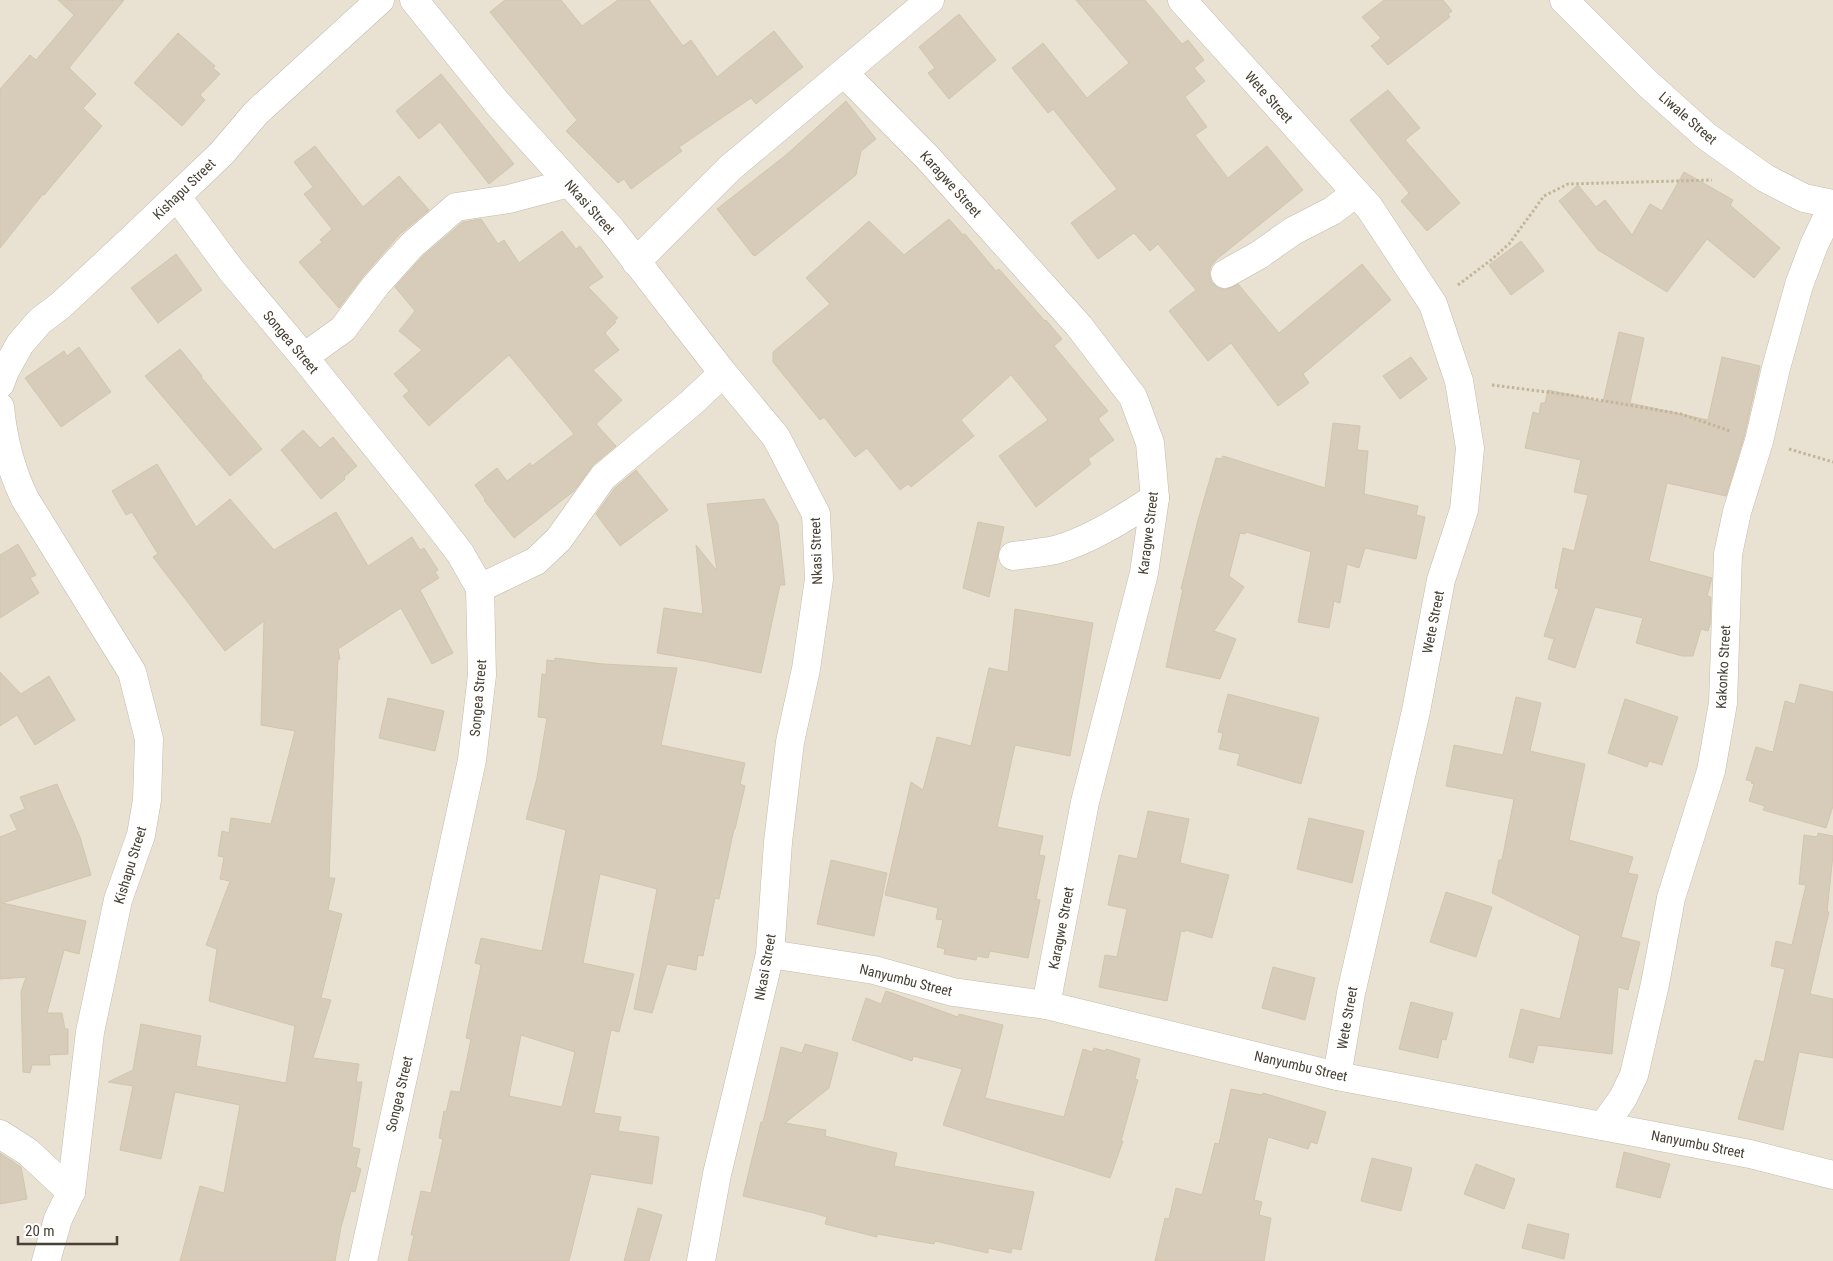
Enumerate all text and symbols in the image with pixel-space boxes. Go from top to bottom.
street label: Wete Street [1242,68,1296,126]
street label: Liwale Street [1656,89,1720,147]
street label: Karagwe Street [917,148,985,220]
street label: Kishapu Street [150,155,218,223]
street label: Nkasi Street [562,177,618,237]
street label: Songea Street [260,307,322,377]
street label: Karagwe Street [1135,491,1161,575]
street label: Nkasi Street [807,517,825,585]
street label: Wete Street [1419,589,1447,655]
street label: Kakonko Street [1713,625,1733,709]
street label: Songea Street [467,659,489,737]
street label: Kishapu Street [111,824,149,906]
street label: Karagwe Street [1045,885,1077,971]
street label: Nkasi Street [751,932,779,1002]
street label: Nanyumbu Street [858,961,954,999]
street label: Wete Street [1334,985,1360,1051]
street label: Nanyumbu Street [1253,1048,1349,1084]
street label: Songea Street [383,1055,415,1133]
street label: Nanyumbu Street [1650,1127,1746,1161]
scale bar [18,1214,116,1246]
text: 20 m [25,1222,55,1240]

